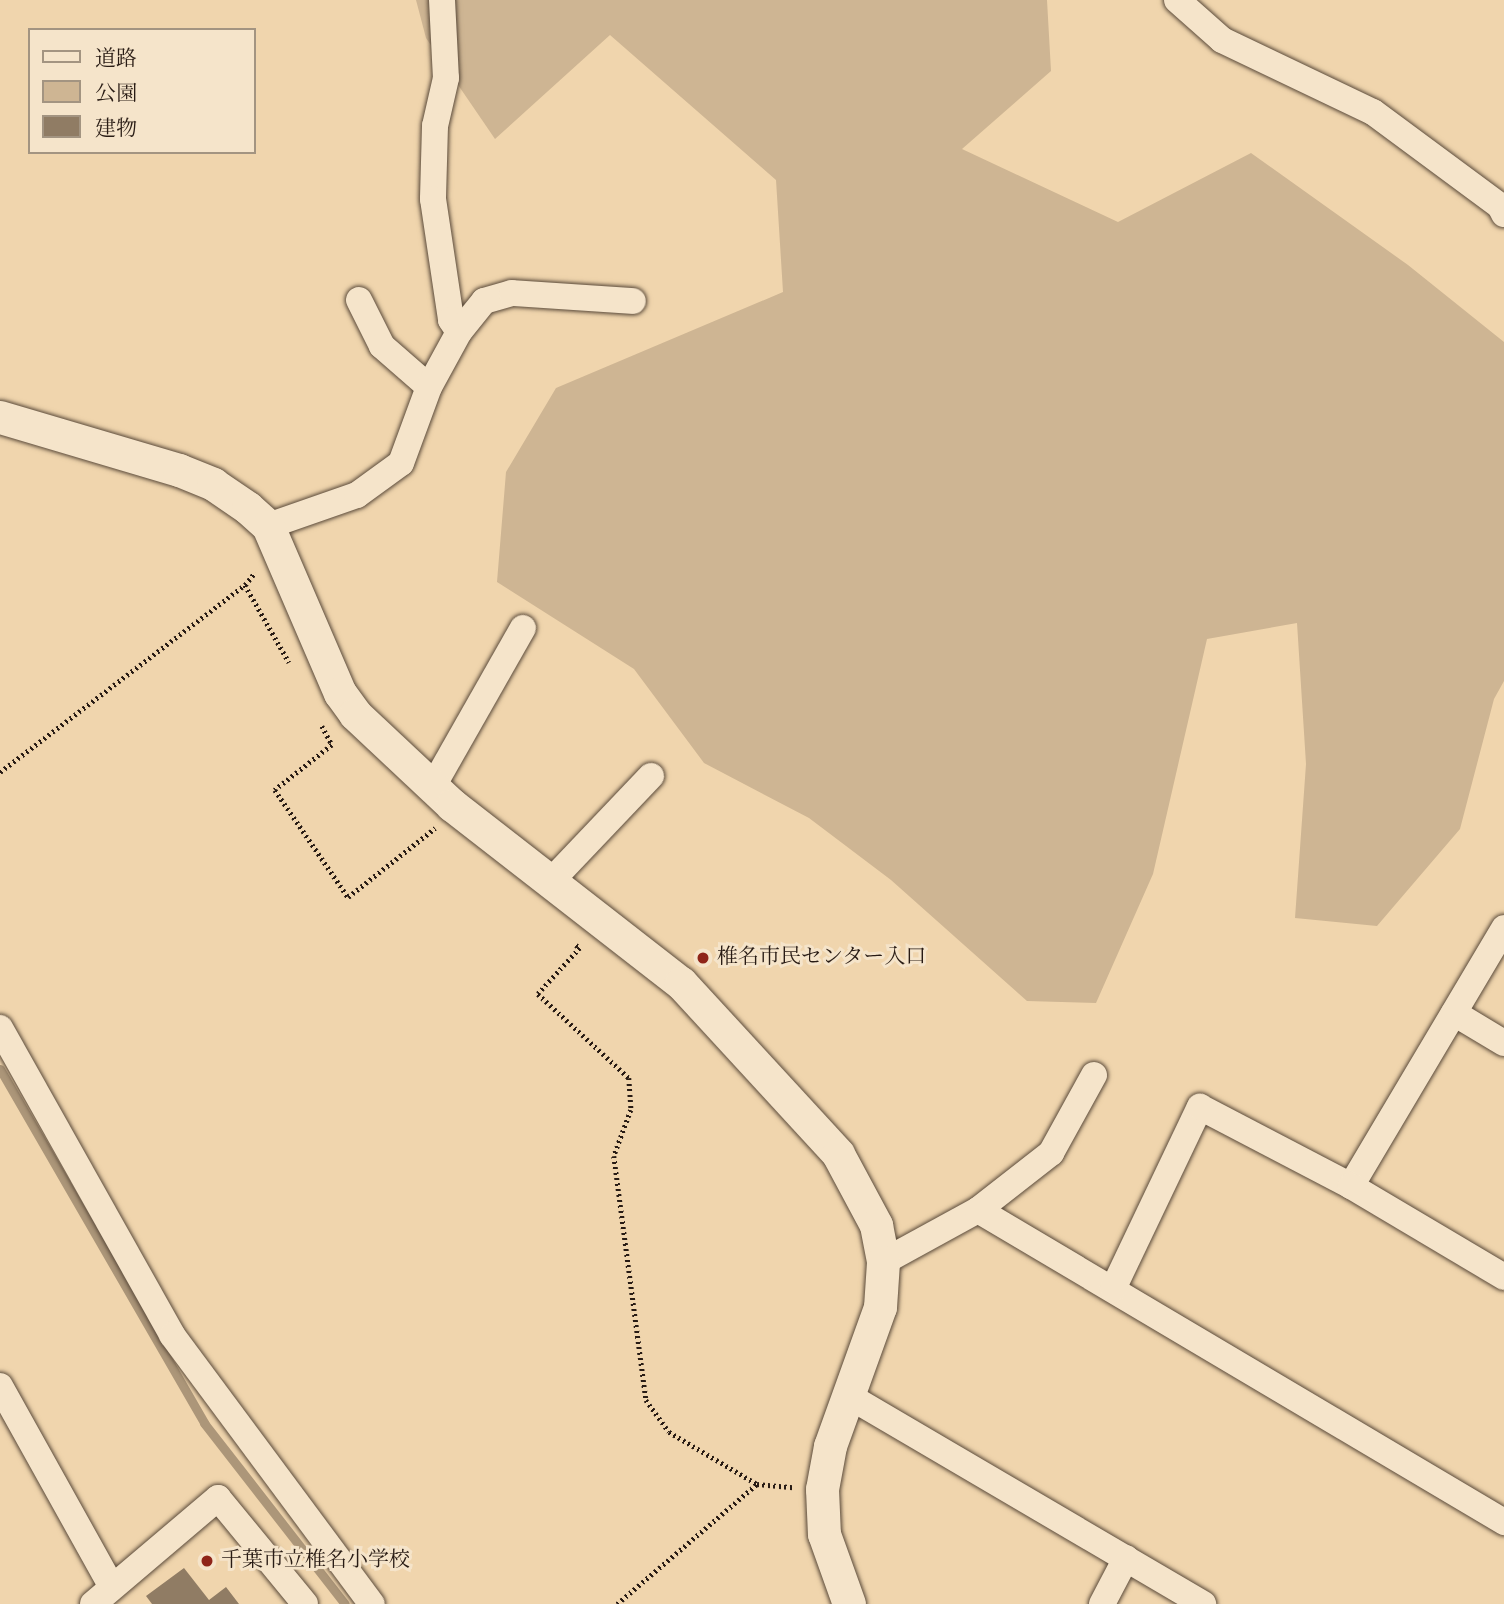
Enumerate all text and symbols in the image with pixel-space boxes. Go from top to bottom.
legend [28,28,256,154]
text: 道路 [95,46,137,73]
text: 公園 [95,81,137,108]
text: 建物 [95,116,137,143]
place label: 椎名市民センター入口 [717,945,927,971]
marker: 椎名市民センター入口 [695,950,711,966]
place label: 千葉市立椎名小学校 [221,1548,410,1574]
marker: 千葉市立椎名小学校 [199,1553,215,1569]

